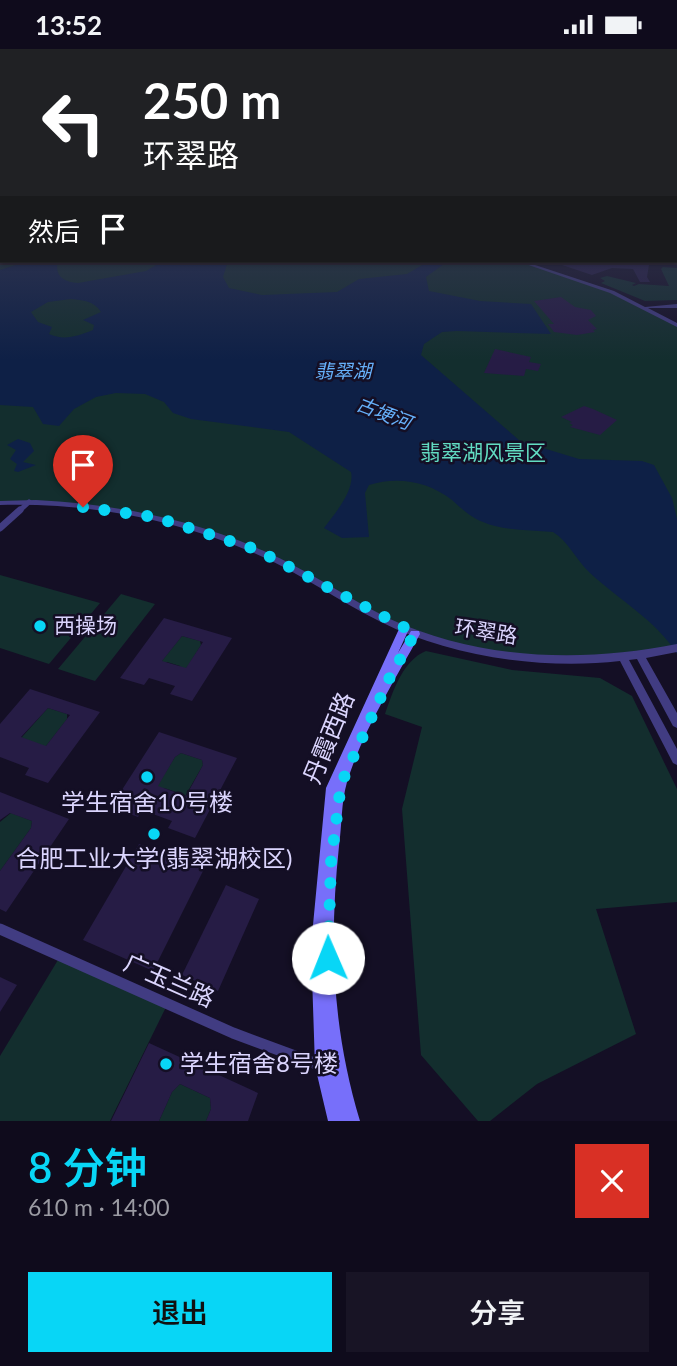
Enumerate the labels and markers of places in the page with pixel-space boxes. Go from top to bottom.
pin [53,435,113,507]
place label: 西操场 [54,612,117,637]
marker: 西操场 [32,618,48,634]
marker: 学生宿舍10号楼 [139,769,155,785]
place label: 学生宿舍10号楼 [61,787,233,816]
marker: 合肥工业大学(翡翠湖校区) [146,826,162,842]
place label: 合肥工业大学(翡翠湖校区) [16,843,292,872]
place label: 学生宿舍8号楼 [180,1048,338,1077]
marker: 学生宿舍8号楼 [158,1056,174,1072]

